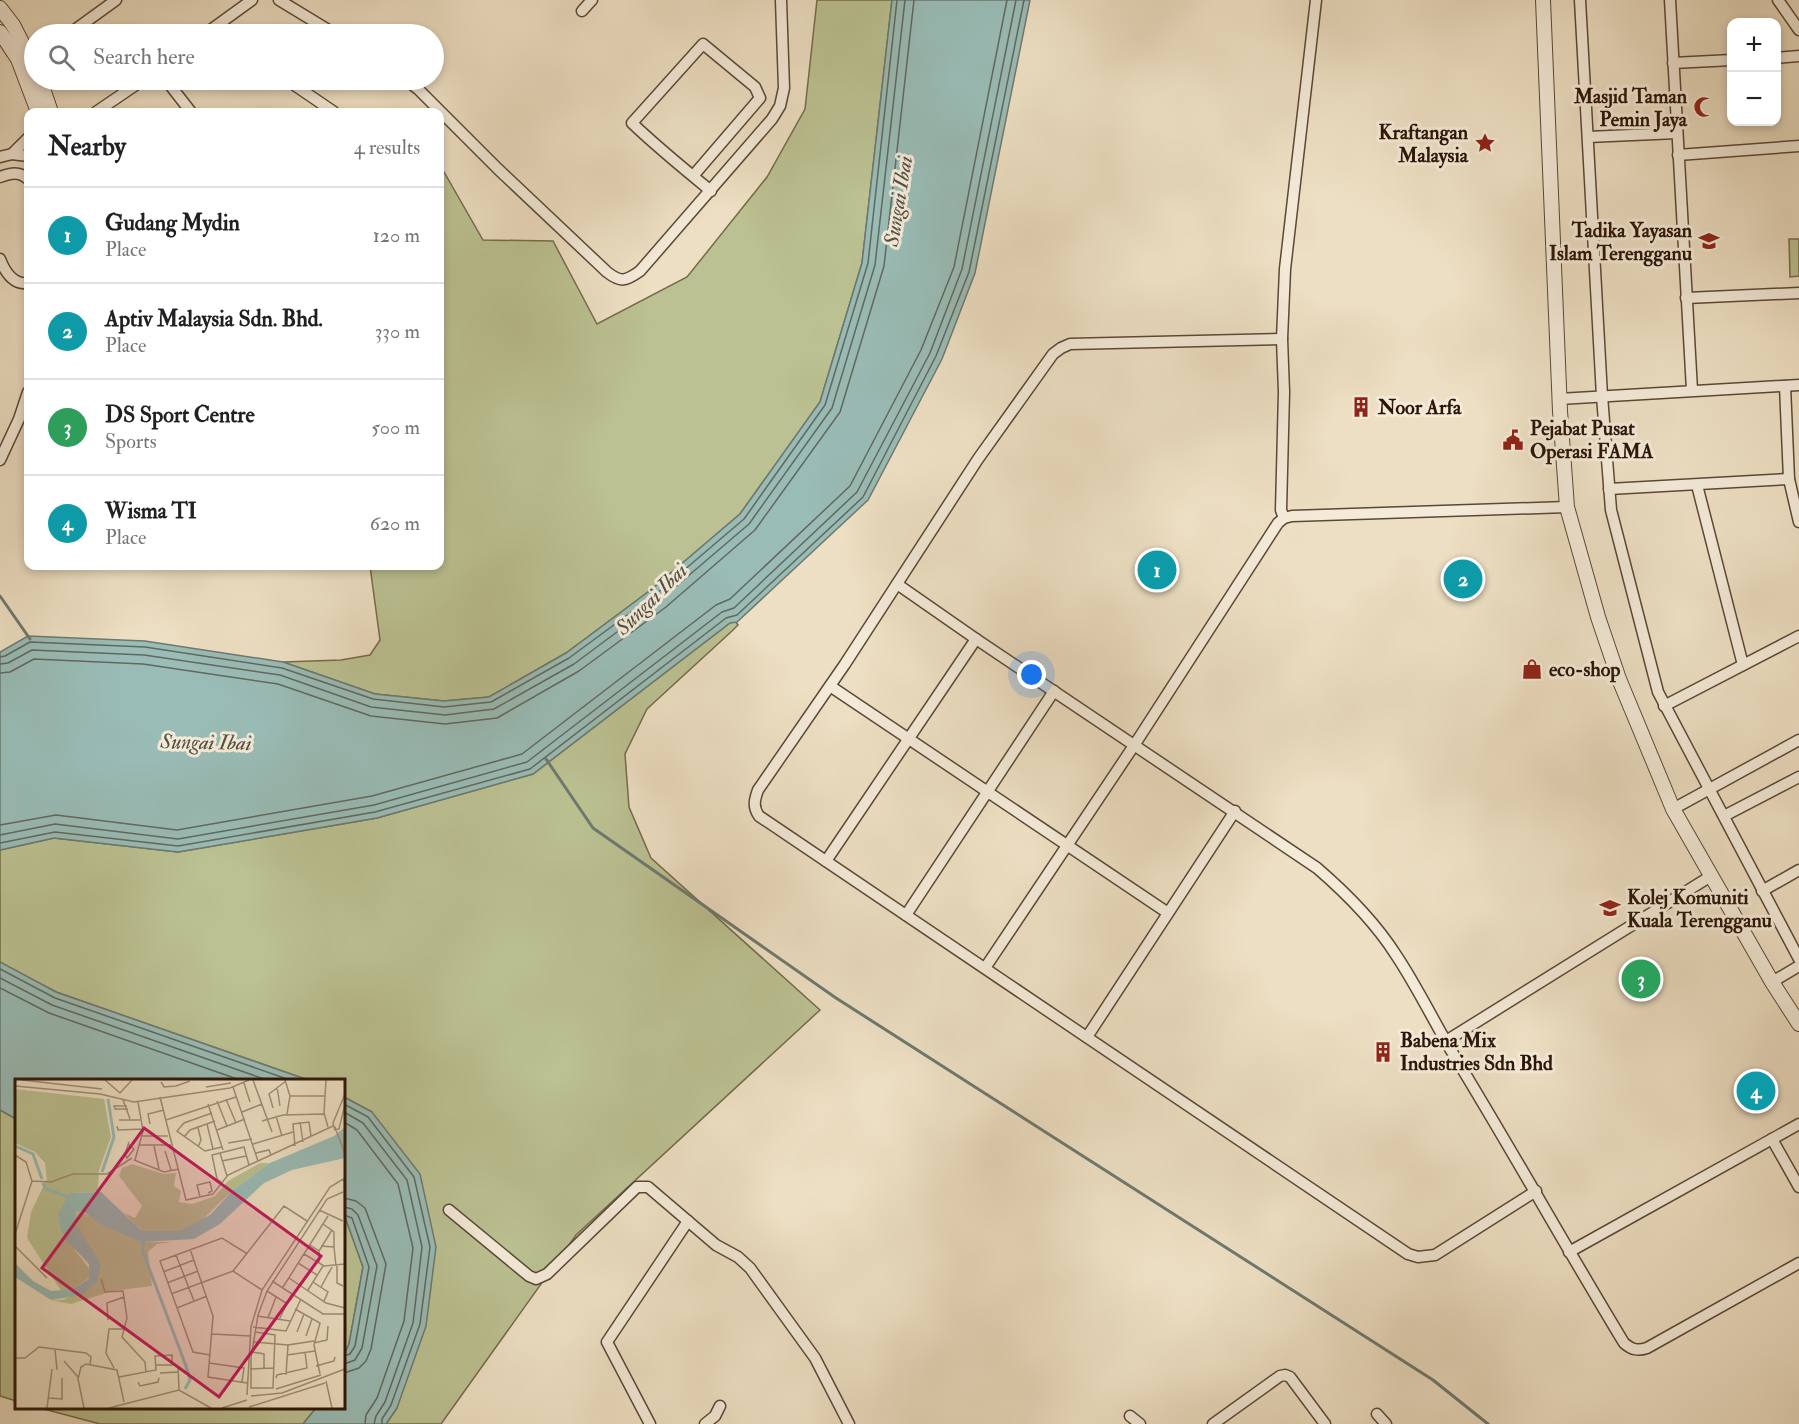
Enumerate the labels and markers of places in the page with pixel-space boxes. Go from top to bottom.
place label: Masjid Taman Pemin Jaya [1573,84,1688,133]
mosque icon: Masjid Taman Pemin Jaya [1692,95,1716,119]
place label: Kraftangan Malaysia [1378,120,1469,169]
place icon: Kraftangan Malaysia [1473,131,1497,155]
place label: Tadika Yayasan Islam Terengganu [1549,218,1693,267]
school or university icon: Tadika Yayasan Islam Terengganu [1697,229,1721,253]
building icon: Noor Arfa [1349,395,1373,419]
place label: Noor Arfa [1377,395,1462,420]
place label: Pejabat Pusat Operasi FAMA [1530,416,1654,465]
public building icon: Pejabat Pusat Operasi FAMA [1501,428,1525,452]
pin: 1 [1138,548,1176,592]
pin: 2 [1444,556,1482,602]
shop icon: eco-shop [1520,657,1544,681]
place label: eco-shop [1549,657,1620,683]
place label: Kolej Komuniti Kuala Terengganu [1627,885,1773,934]
school or university icon: Kolej Komuniti Kuala Terengganu [1598,896,1622,920]
pin: 3 [1622,956,1660,1002]
place label: Babena Mix Industries Sdn Bhd [1400,1028,1553,1076]
building icon: Babena Mix Industries Sdn Bhd [1371,1040,1395,1064]
pin: 4 [1736,1068,1776,1114]

